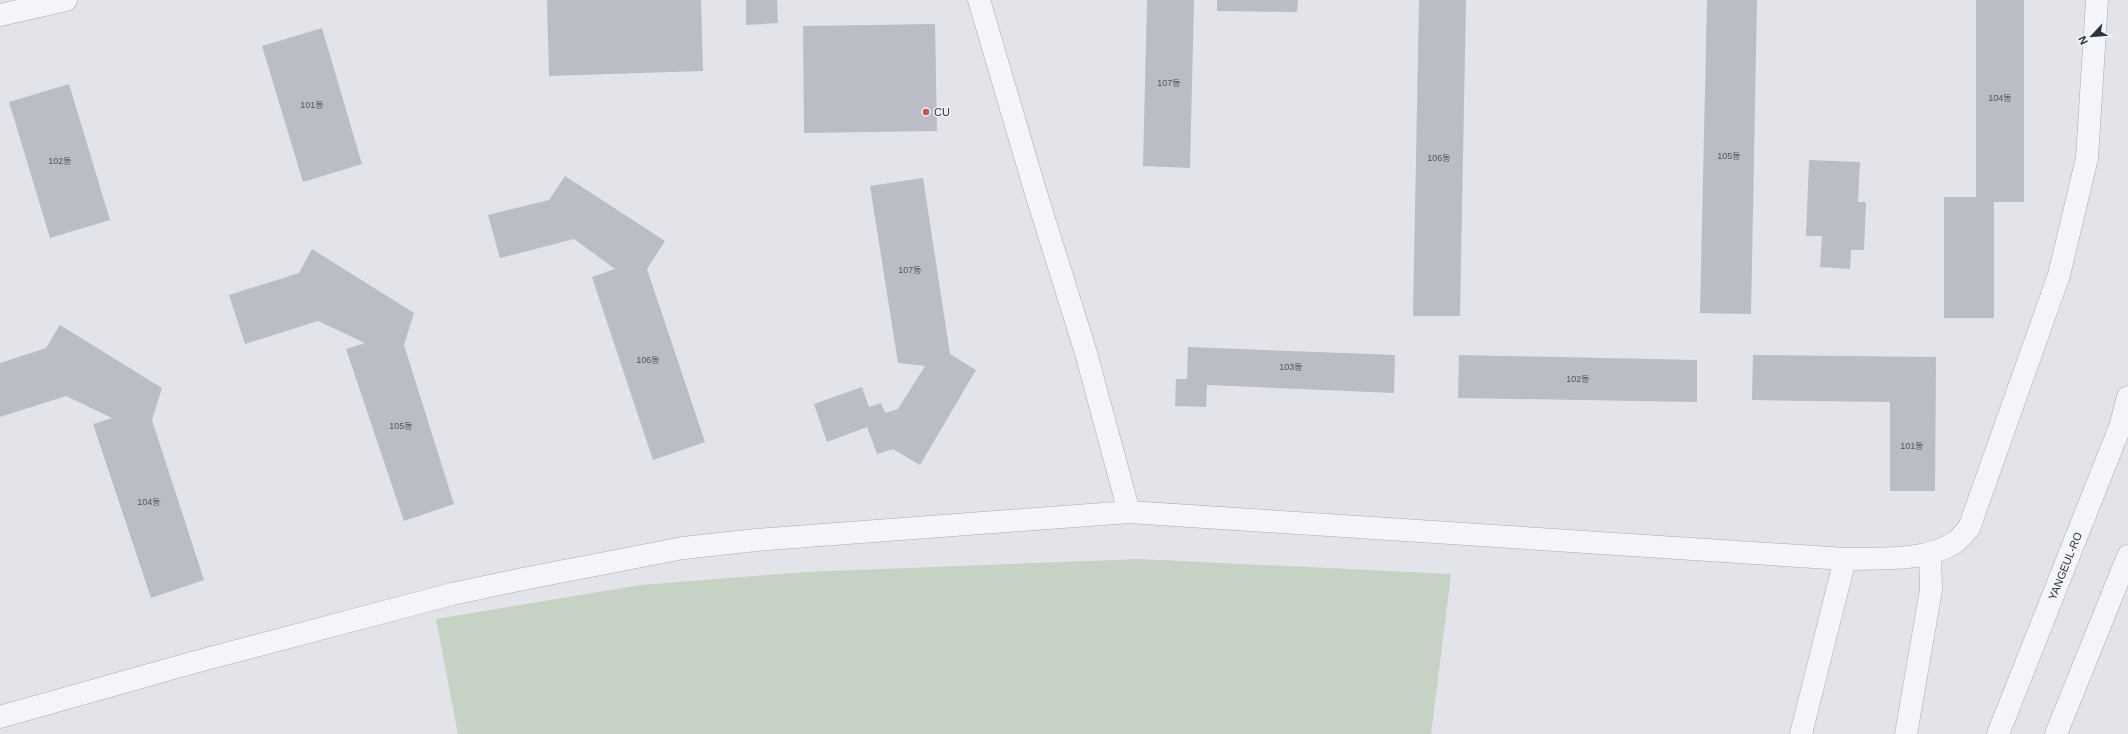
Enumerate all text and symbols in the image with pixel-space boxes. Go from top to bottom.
north arrow [2072,16,2112,56]
text: N [2076,34,2090,47]
house number: 107동 [1157,78,1181,88]
house number: 104동 [1988,93,2012,103]
house number: 101동 [300,100,324,110]
place label: CU [934,106,950,118]
marker: CU [921,107,931,117]
house number: 105동 [1717,151,1741,161]
house number: 106동 [1427,153,1451,163]
house number: 102동 [48,156,72,166]
house number: 107동 [898,265,922,275]
house number: 106동 [636,355,660,365]
house number: 103동 [1279,362,1303,372]
house number: 102동 [1566,374,1590,384]
house number: 105동 [389,421,413,431]
house number: 101동 [1900,441,1924,451]
house number: 104동 [137,497,161,507]
street label: YANGEUL-RO [2046,530,2084,602]

